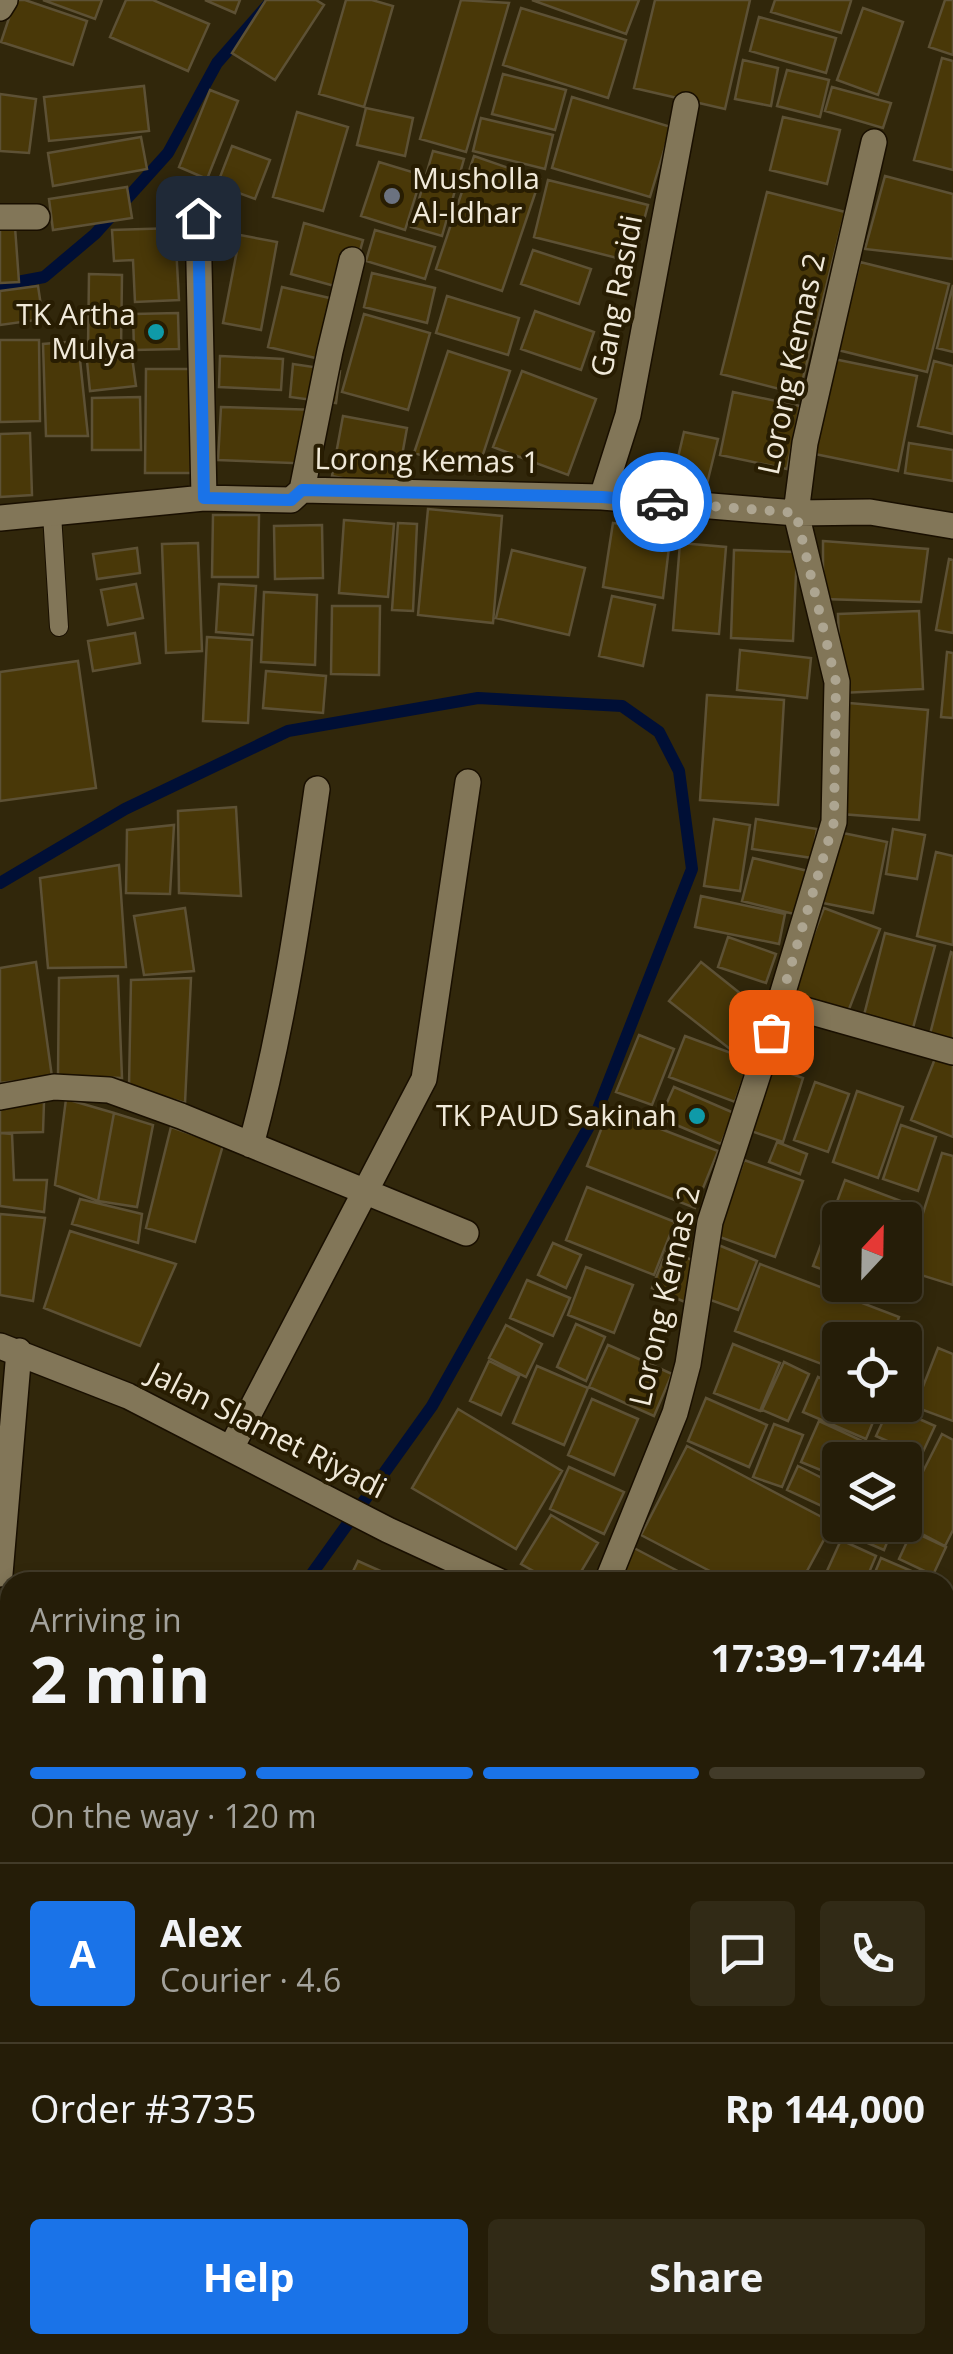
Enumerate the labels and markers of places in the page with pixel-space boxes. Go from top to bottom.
place label: Musholla Al-Idhar [412,157,540,232]
pin [156,176,241,261]
marker: Musholla Al-Idhar [381,185,403,207]
place label: TK Artha Mulya [16,293,136,368]
marker: TK Artha Mulya [145,321,167,343]
pin [729,990,814,1075]
place label: TK PAUD Sakinah [436,1094,677,1135]
marker: TK PAUD Sakinah [686,1105,708,1127]

